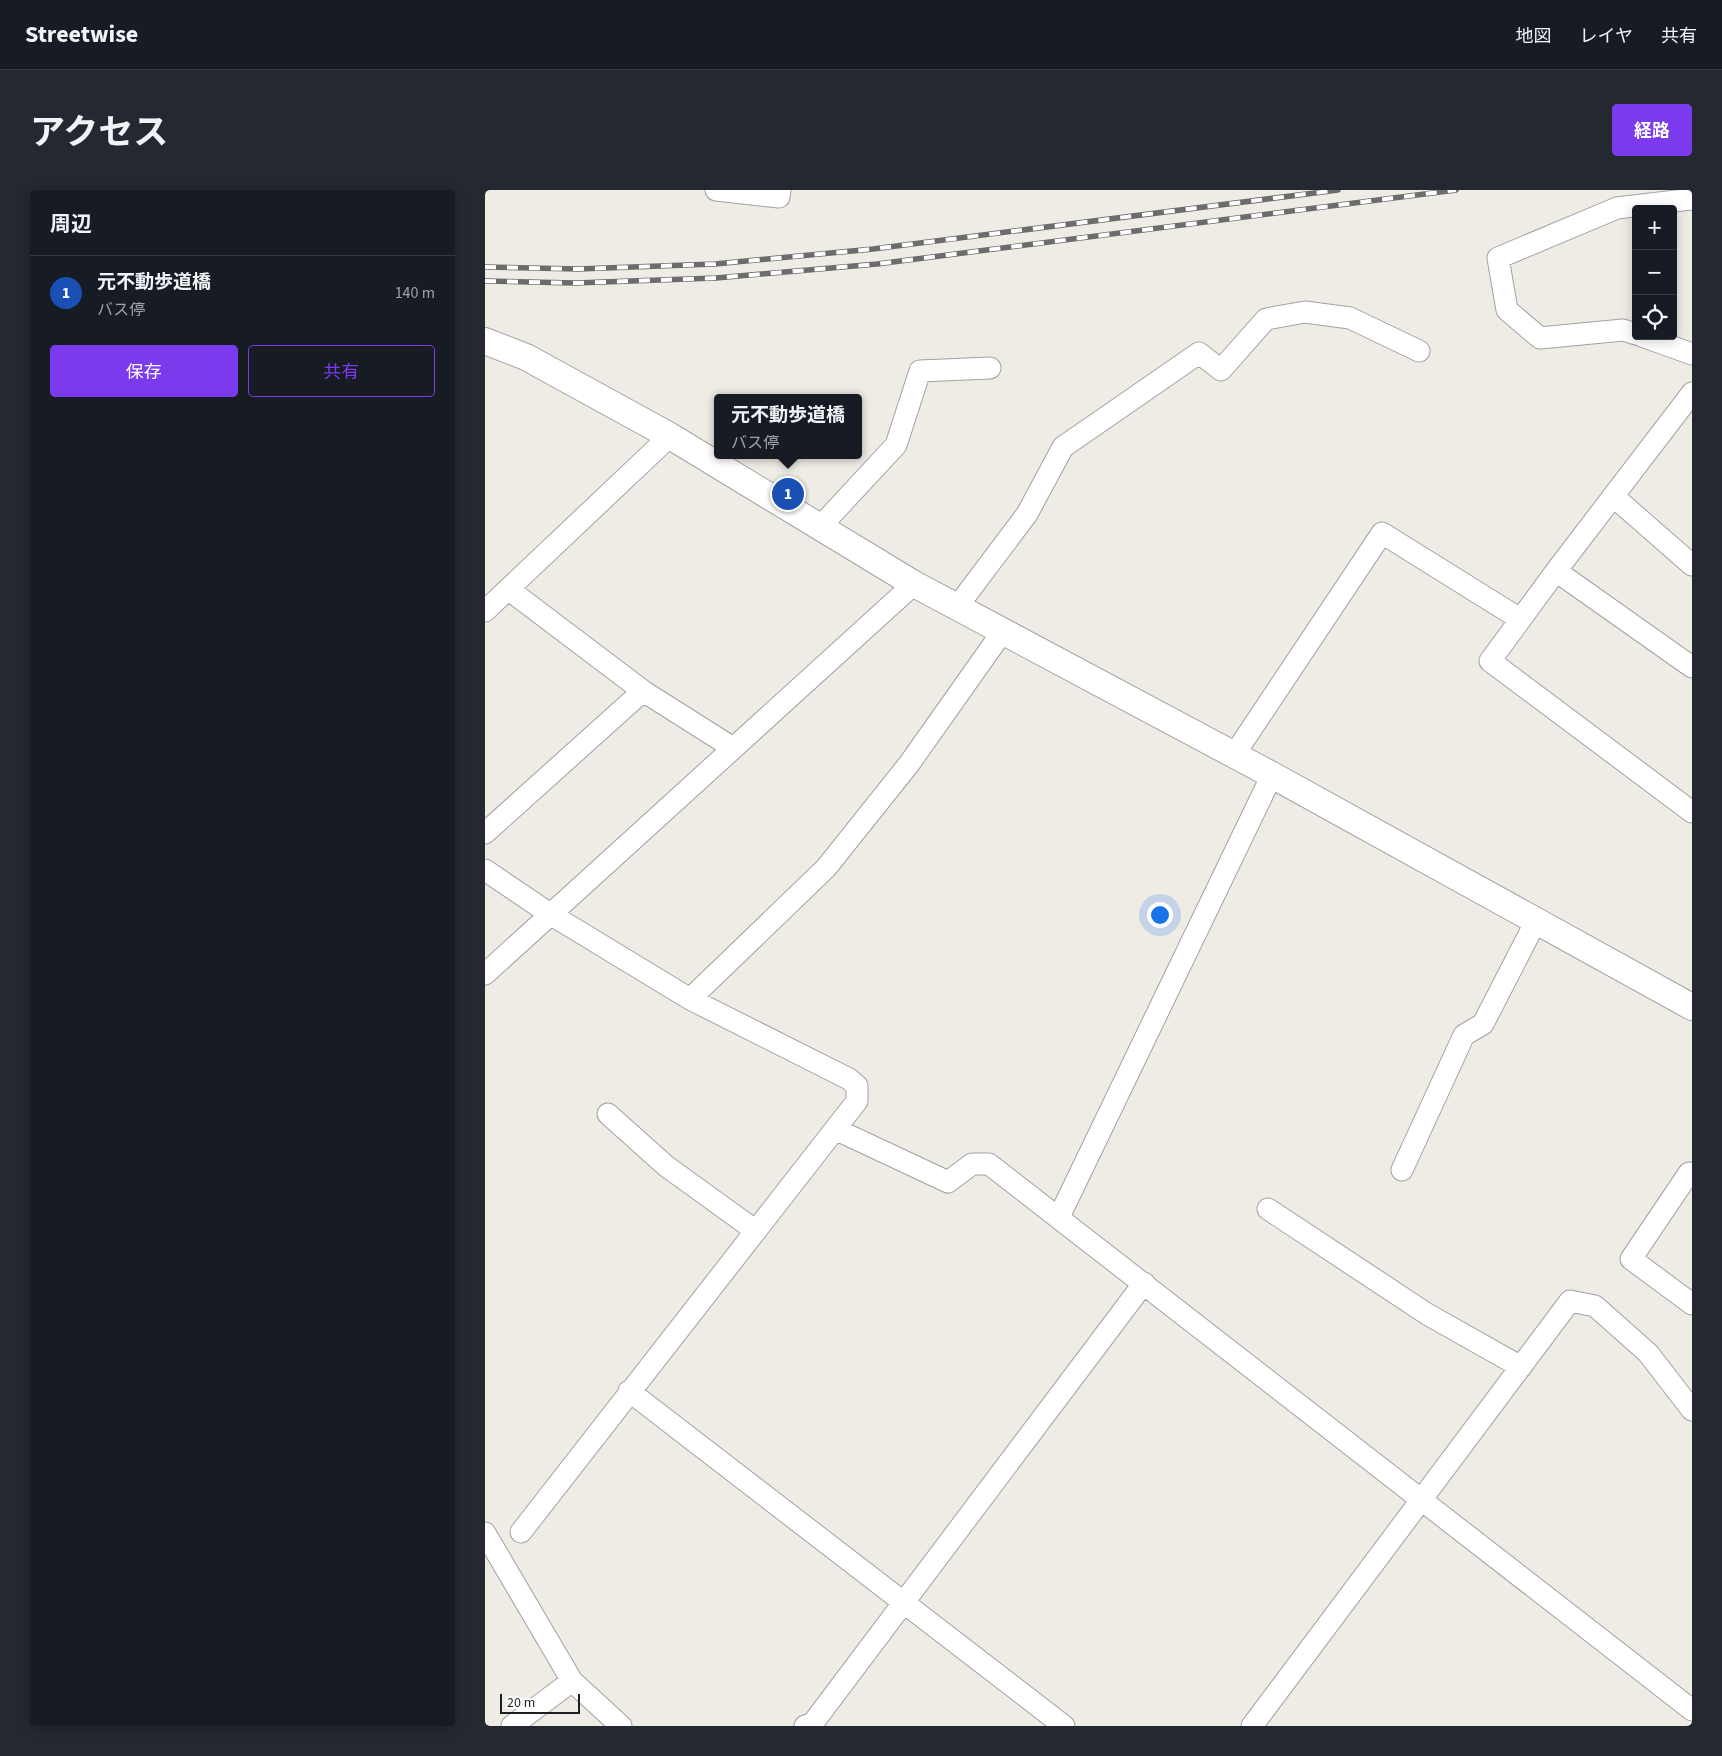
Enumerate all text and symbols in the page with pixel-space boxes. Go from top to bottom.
text: Streetwise [25,17,138,52]
text: 地図 [1516,24,1552,49]
text: レイヤ [1580,24,1633,49]
text: 共有 [1661,24,1697,49]
button: 経路 [1612,104,1692,156]
text: アクセス [30,108,168,158]
map controls [1632,205,1677,340]
button: + [1632,205,1677,250]
text: 周辺 [50,209,92,239]
button: − [1632,250,1677,295]
text: 元不動歩道橋 [97,269,211,296]
text: 1 [62,282,70,304]
text: 140 m [395,282,435,304]
button: locate [1632,295,1677,340]
text: バス停 [97,299,145,321]
button: 保存 [50,345,238,397]
button: 共有 [248,345,435,397]
popup [714,394,862,459]
text: 元不動歩道橋 [731,402,845,429]
text: バス停 [731,432,779,454]
pin: 1 [772,475,804,513]
your location [1147,902,1173,928]
scale bar [500,1691,580,1714]
text: 20 m [507,1693,535,1713]

